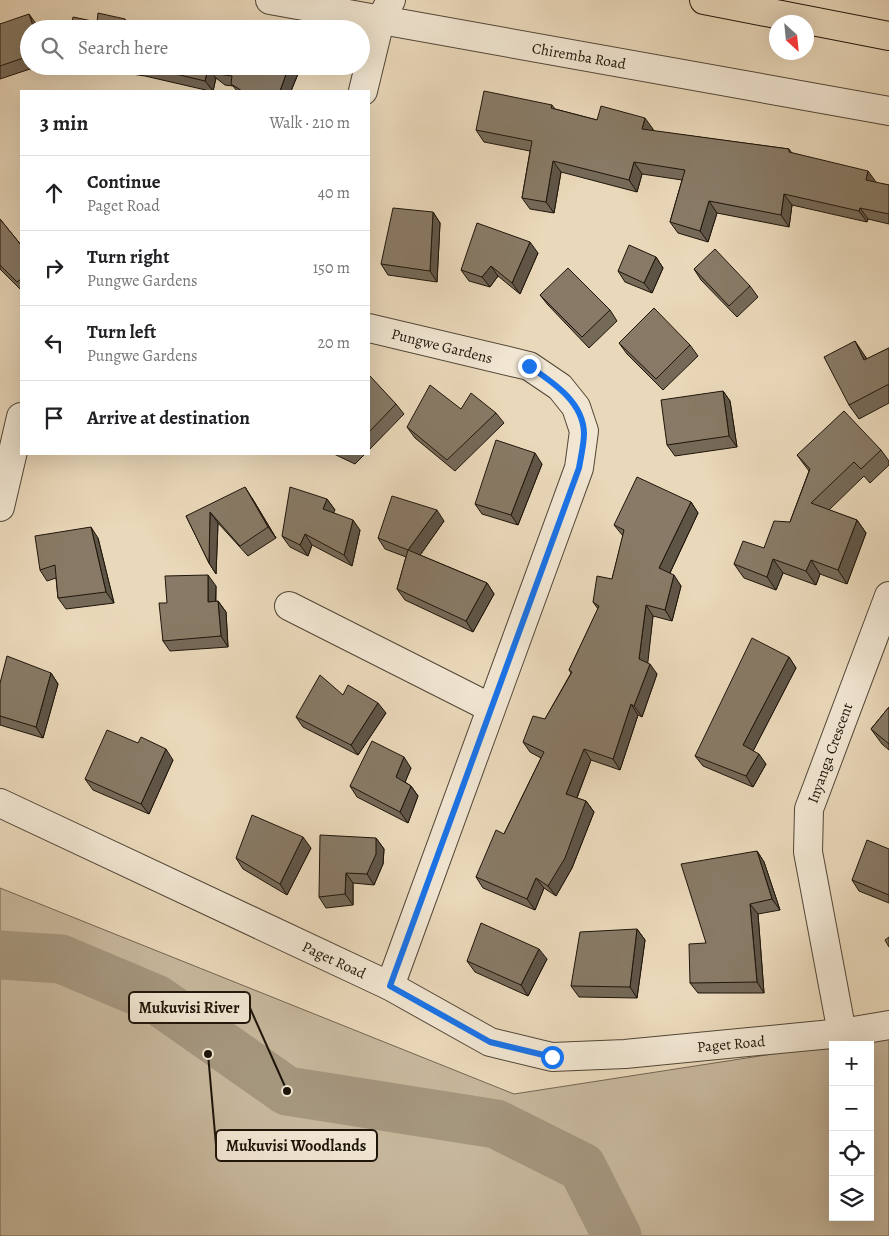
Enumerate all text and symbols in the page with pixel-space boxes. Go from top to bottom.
north arrow [769,15,814,60]
search box [20,20,370,75]
icon: search [38,34,66,62]
text: Search here [78,35,168,61]
street label: Chiremba Road [530,38,629,74]
text: 3 min [40,109,88,137]
text: Walk · 210 m [269,112,350,134]
text: Continue [87,169,161,195]
icon: ahead [40,179,68,207]
text: 40 m [318,182,350,204]
text: Paget Road [87,195,160,217]
text: Turn right [87,244,169,270]
icon: right [40,254,68,282]
text: 150 m [313,257,350,279]
text: Pungwe Gardens [87,270,198,292]
text: Turn left [87,319,156,345]
street label: Pungwe Gardens [389,324,495,368]
icon: left [40,329,68,357]
text: 20 m [317,332,350,354]
text: Pungwe Gardens [87,345,198,367]
route end [518,355,541,378]
icon: arrive [40,404,68,432]
text: Arrive at destination [87,405,250,431]
street label: Inyanga Crescent [803,700,857,806]
street label: Paget Road [299,936,370,984]
callout: Mukuvisi River [129,992,250,1023]
text: Mukuvisi River [138,997,240,1019]
street label: Paget Road [696,1031,767,1057]
map controls [829,1041,874,1221]
button: + [829,1041,874,1086]
route start [541,1046,564,1069]
button: − [829,1086,874,1131]
callout: Mukuvisi Woodlands [216,1130,377,1161]
button: locate [829,1131,874,1176]
text: Mukuvisi Woodlands [226,1135,366,1157]
button: layers [829,1176,874,1221]

